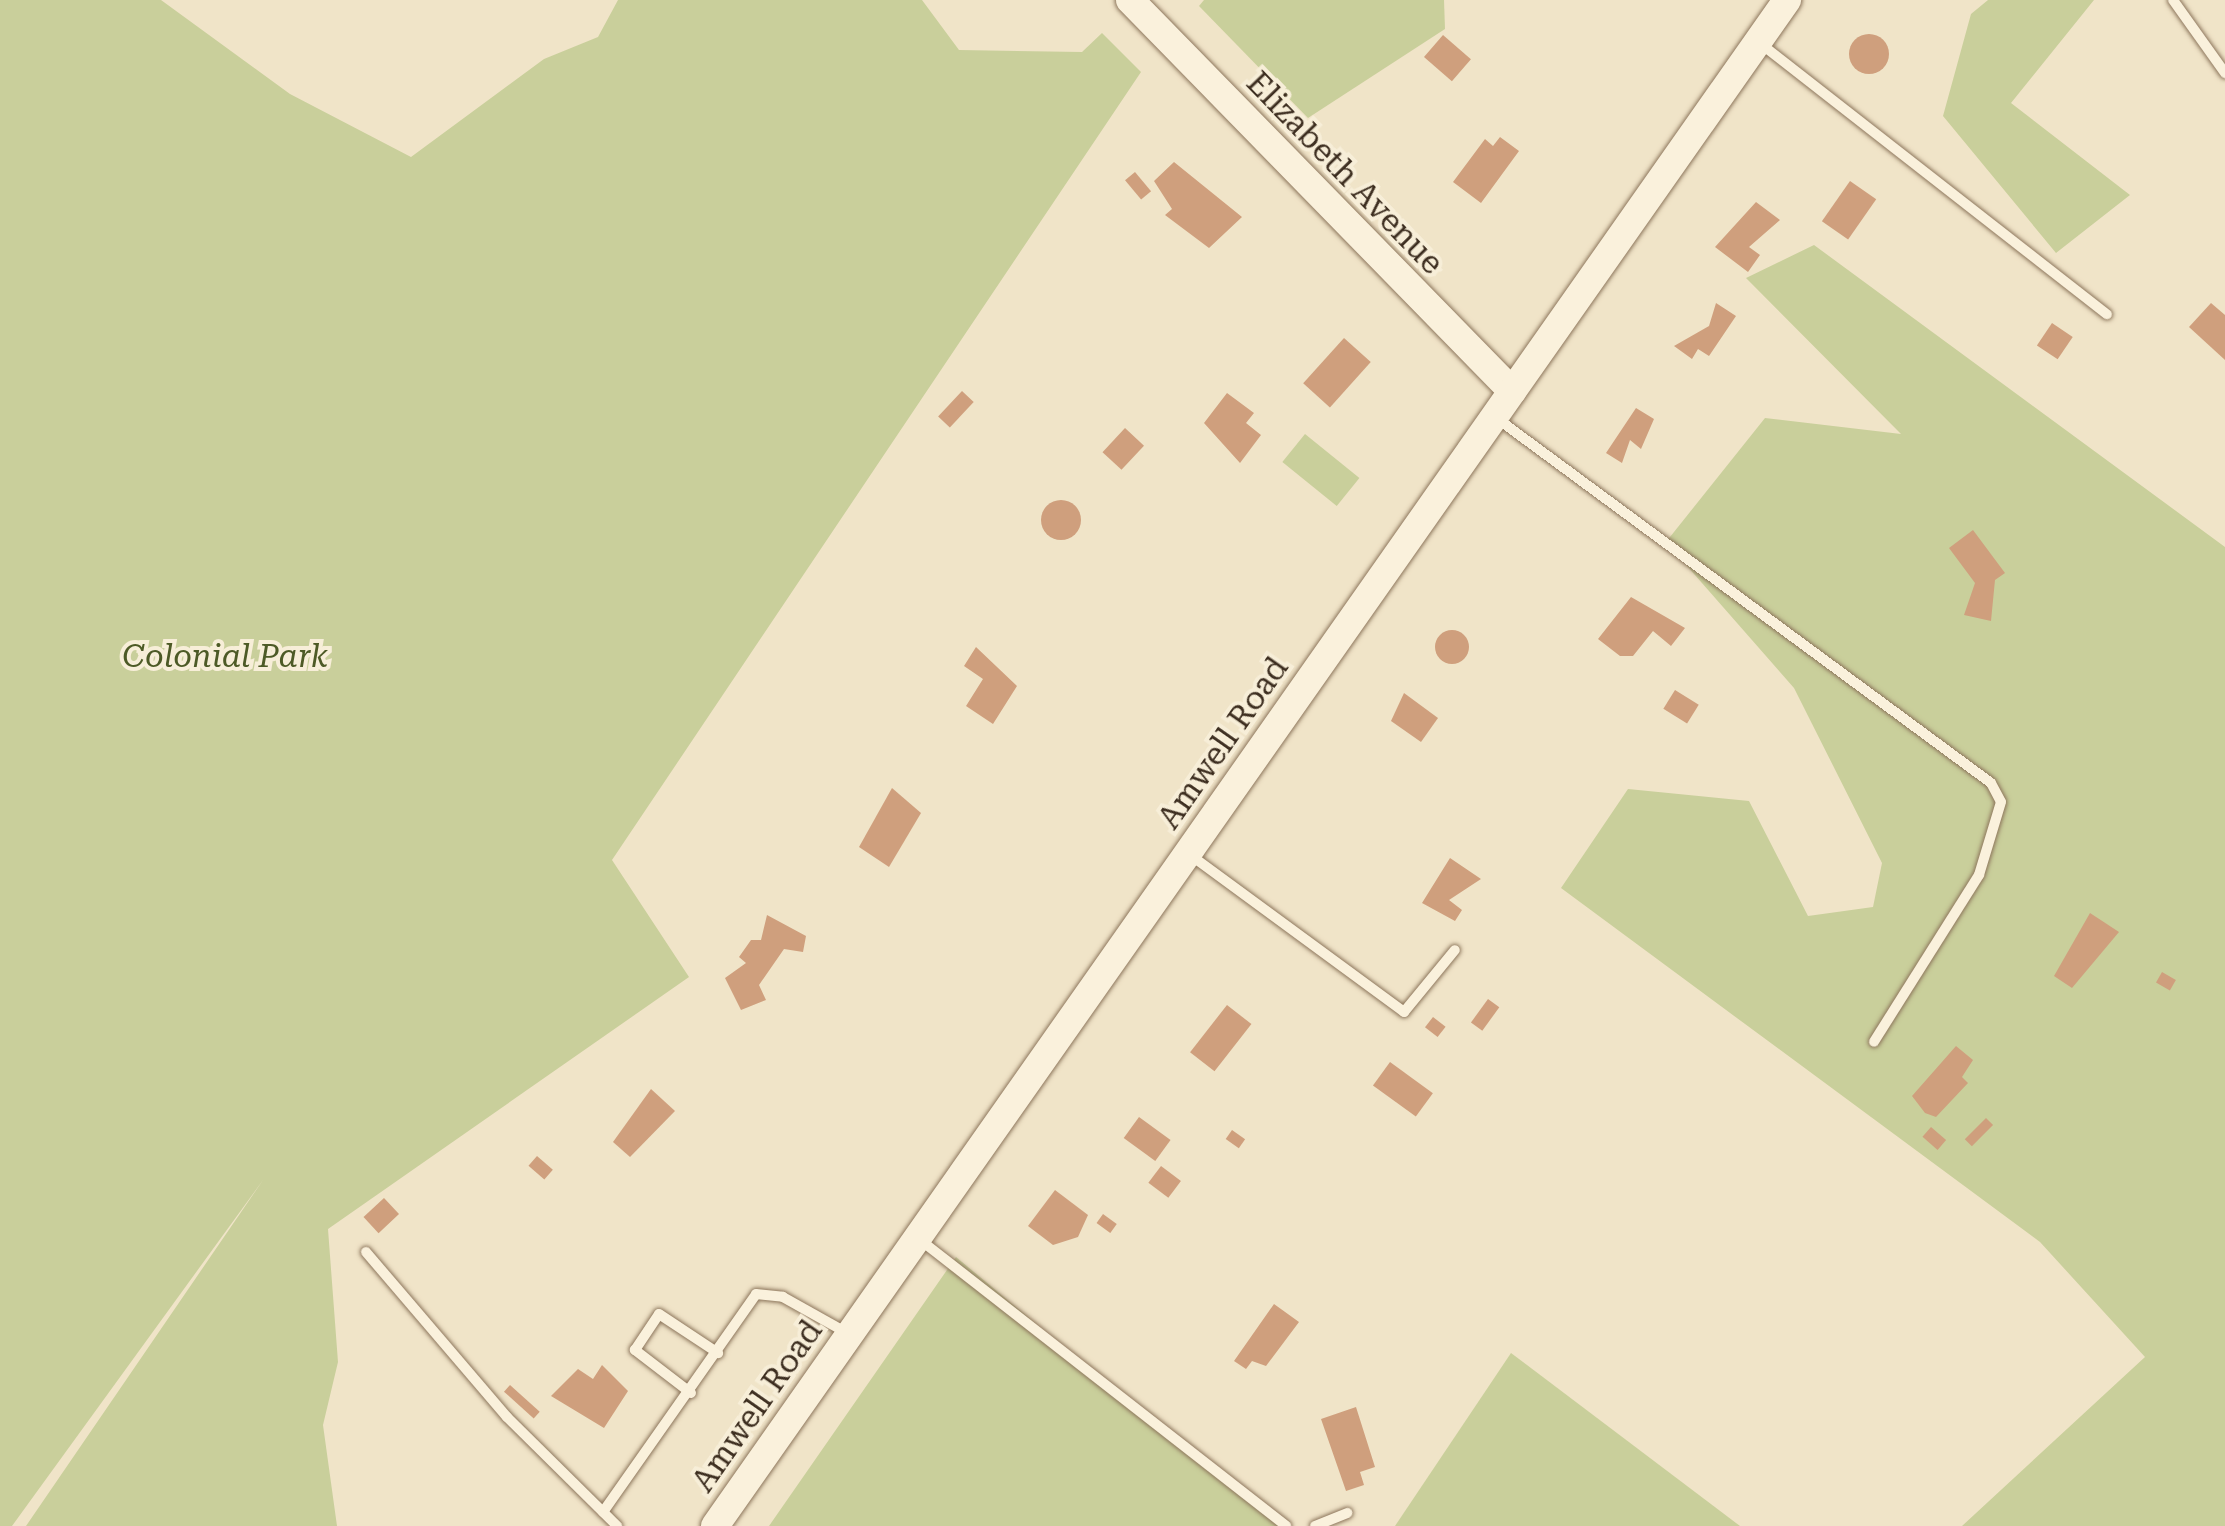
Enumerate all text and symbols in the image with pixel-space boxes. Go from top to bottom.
street label: Elizabeth Avenue [1239,64,1451,282]
park label: Colonial Park [122,637,328,675]
street label: Amwell Road [1150,650,1296,836]
street label: Amwell Road [684,1313,830,1499]

